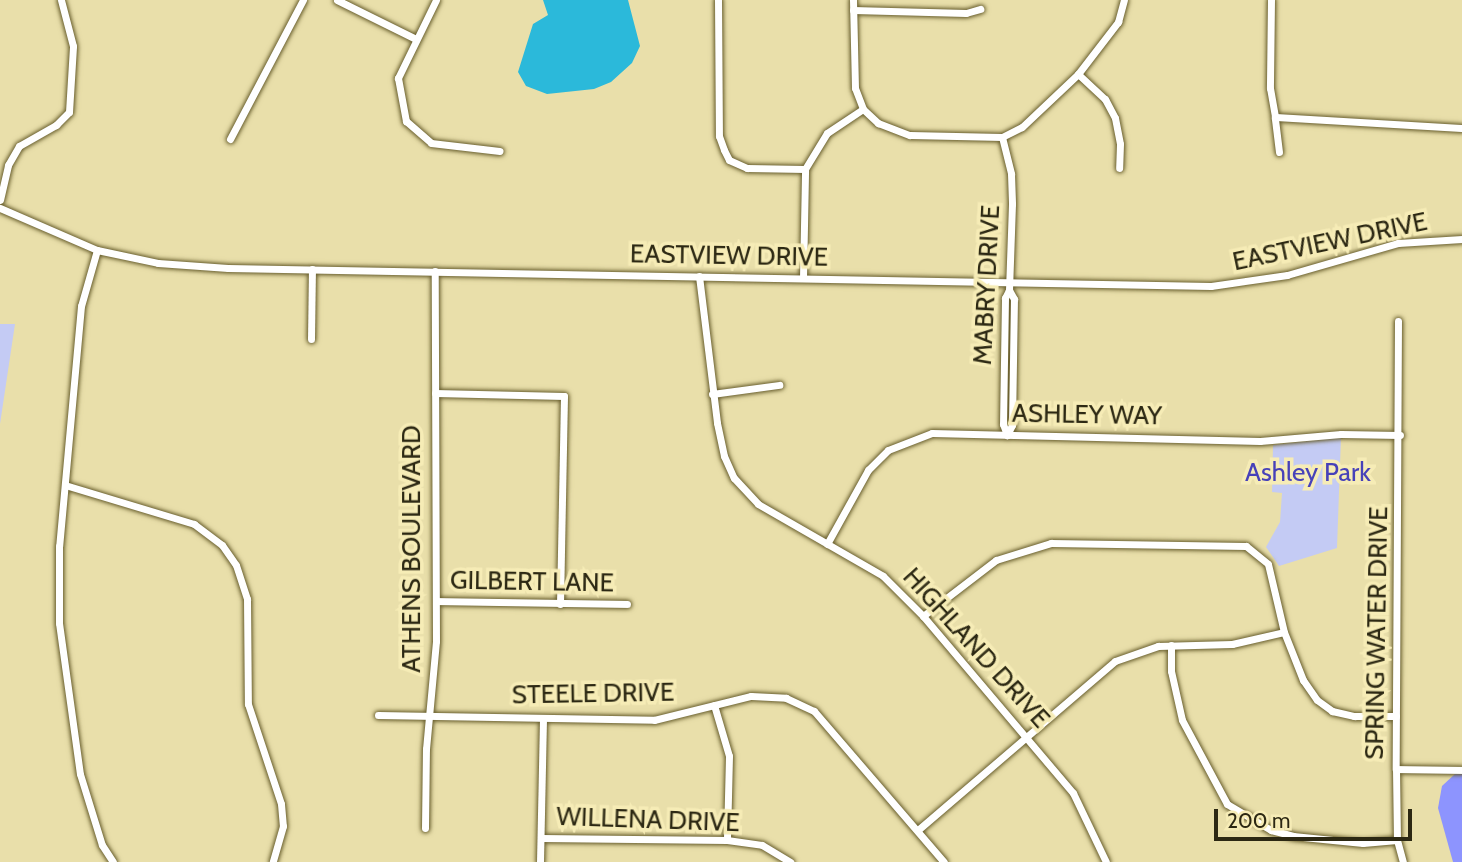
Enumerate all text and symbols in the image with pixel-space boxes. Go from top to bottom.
street label: MABRY DRIVE [967,204,1007,366]
street label: EASTVIEW DRIVE [1230,206,1430,278]
street label: EASTVIEW DRIVE [630,239,828,273]
street label: ASHLEY WAY [1012,398,1162,432]
street label: ATHENS BOULEVARD [396,425,428,673]
park label: Ashley Park [1245,457,1371,489]
street label: SPRING WATER DRIVE [1359,506,1395,760]
street label: HIGHLAND DRIVE [896,562,1056,734]
street label: GILBERT LANE [450,565,614,599]
street label: STEELE DRIVE [511,677,675,711]
scale bar [1217,796,1415,840]
street label: WILLENA DRIVE [556,801,740,839]
text: 200 m [1227,808,1290,833]

